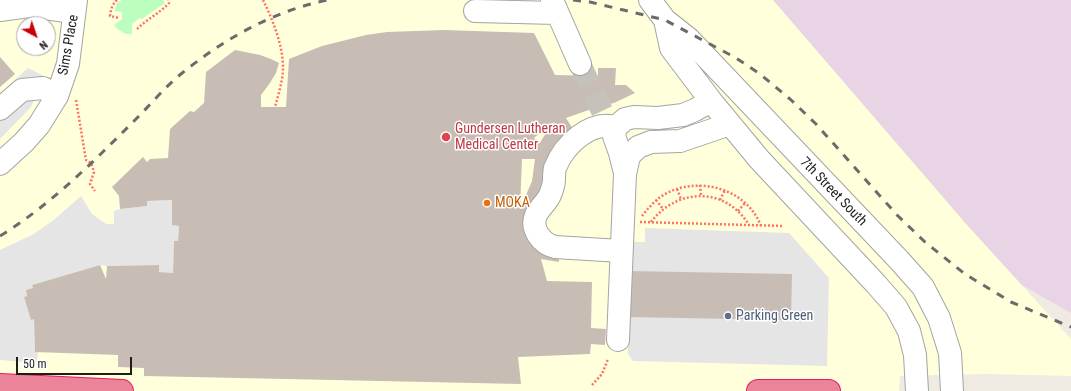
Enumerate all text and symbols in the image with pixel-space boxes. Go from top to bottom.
street label: Sims Place [55,13,83,77]
north arrow [16,16,56,56]
text: N [37,38,50,52]
place label: Gundersen Lutheran Medical Center [455,121,566,154]
marker: Gundersen Lutheran Medical Center [440,131,452,143]
street label: 7th Street South [796,154,870,230]
place label: MOKA [495,195,530,211]
marker: MOKA [482,198,492,208]
place label: Parking Green [736,308,813,324]
marker: Parking Green [723,311,733,321]
scale bar [18,349,134,375]
text: 50 m [23,357,47,371]

